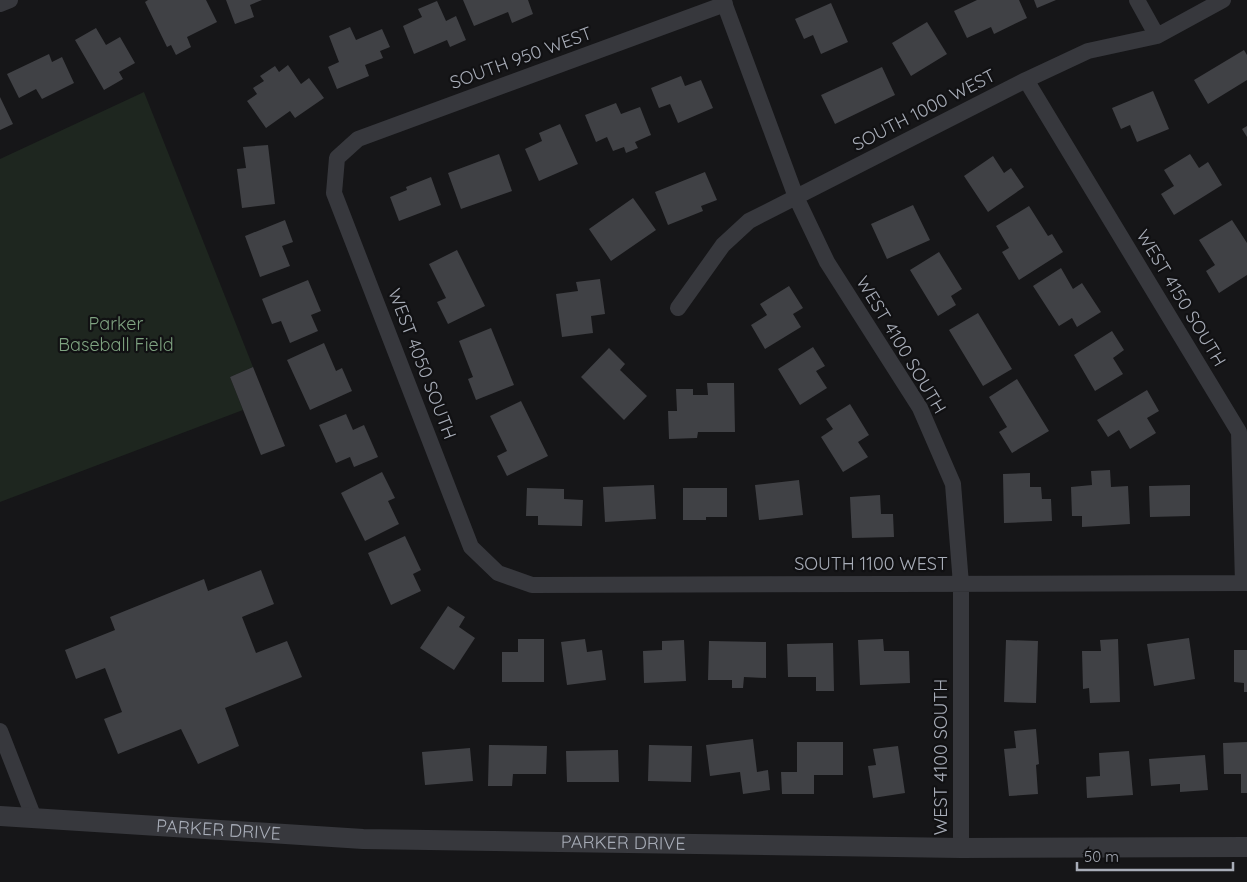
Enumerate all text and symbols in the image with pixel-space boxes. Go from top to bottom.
street label: SOUTH 950 WEST [447,21,595,94]
street label: SOUTH 1000 WEST [848,63,999,156]
street label: WEST 4150 SOUTH [1132,225,1231,370]
street label: WEST 4100 SOUTH [851,272,952,418]
street label: WEST 4050 SOUTH [383,285,462,442]
park label: Parker Baseball Field [58,312,174,356]
street label: SOUTH 1100 WEST [794,552,948,575]
street label: WEST 4100 SOUTH [929,679,952,835]
street label: PARKER DRIVE [156,814,282,845]
street label: PARKER DRIVE [561,830,686,855]
scale bar [1077,840,1233,872]
text: 50 m [1084,847,1119,866]

